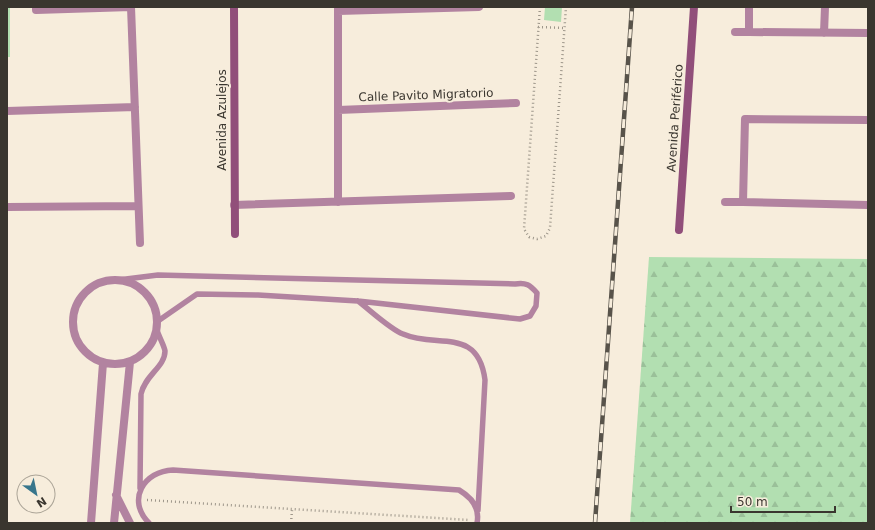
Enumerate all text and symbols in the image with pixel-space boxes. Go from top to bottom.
street label: Avenida Periférico [664,64,686,172]
street label: Avenida Azulejos [215,69,229,171]
street label: Calle Pavito Migratorio [358,86,494,104]
north arrow [16,474,56,514]
scale bar [731,488,835,514]
text: N [34,494,49,510]
text: 50 m [737,495,768,509]

